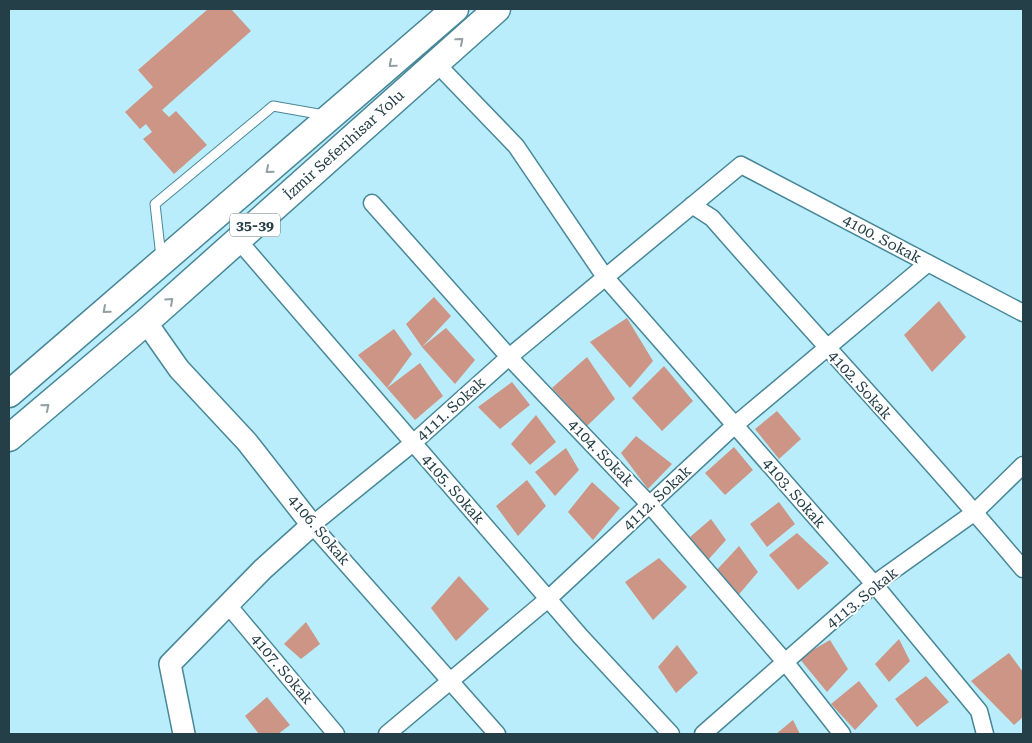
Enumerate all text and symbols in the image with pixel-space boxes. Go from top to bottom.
one-way arrow [454,38,463,47]
one-way arrow [389,58,398,67]
street label: İzmir Seferihisar Yolu [280,86,408,204]
one-way arrow [266,165,275,174]
street label: 4100. Sokak [840,211,925,268]
road number: 35-39 [230,214,280,236]
one-way arrow [164,298,173,307]
one-way arrow [103,304,112,313]
street label: 4102. Sokak [824,347,896,424]
street label: 4111. Sokak [413,373,490,445]
one-way arrow [40,404,49,412]
street label: 4104. Sokak [564,416,638,491]
street label: 4105. Sokak [418,450,489,528]
street label: 4103. Sokak [759,454,830,532]
street label: 4112. Sokak [619,462,695,534]
street label: 4106. Sokak [284,491,354,569]
street label: 4113. Sokak [823,563,902,632]
street label: 4107. Sokak [247,630,317,708]

